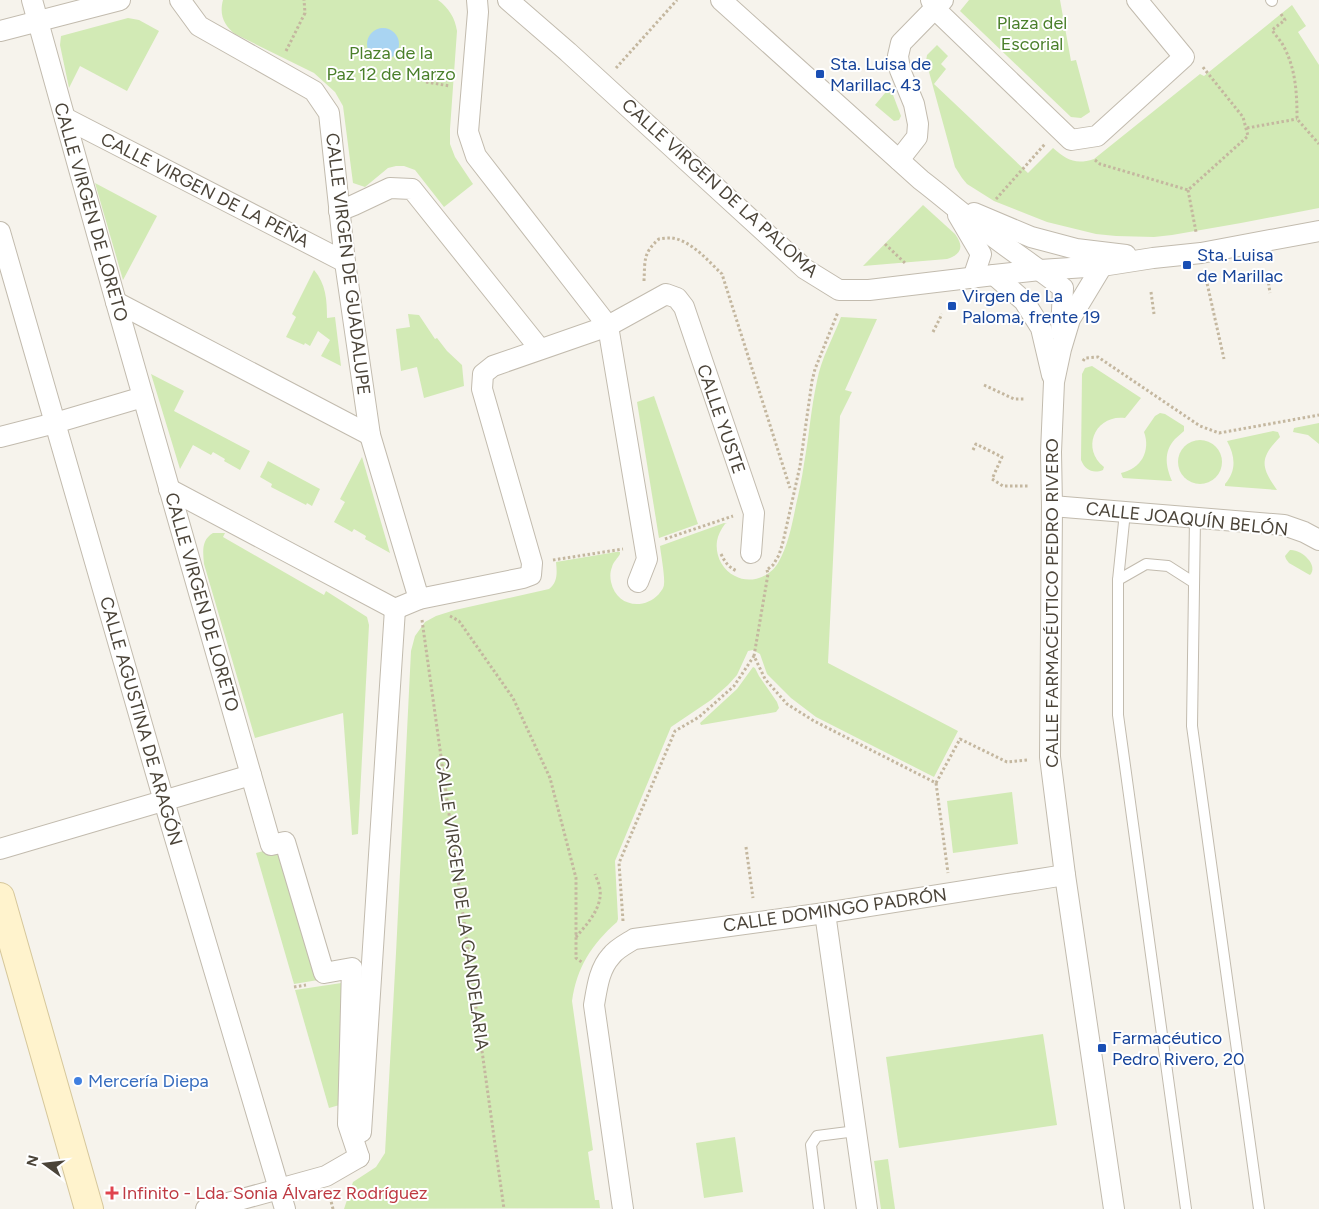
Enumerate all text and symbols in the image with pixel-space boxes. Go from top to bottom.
park label: Plaza del Escorial [997,12,1067,55]
park label: Plaza de la Paz 12 de Marzo [326,42,456,85]
place label: Sta. Luisa de Marillac, 43 [830,53,931,96]
marker: Sta. Luisa de Marillac, 43 [814,68,826,80]
street label: CALLE VIRGEN DE LA PALOMA [617,94,823,282]
street label: CALLE VIRGEN DE LORETO [49,100,133,324]
street label: CALLE VIRGEN DE LA PEÑA [97,128,313,252]
street label: CALLE VIRGEN DE GUADALUPE [321,132,375,396]
place label: Sta. Luisa de Marillac [1197,244,1284,287]
marker: Sta. Luisa de Marillac [1181,259,1193,271]
place label: Virgen de La Paloma, frente 19 [962,285,1100,328]
marker: Virgen de La Paloma, frente 19 [946,300,958,312]
street label: CALLE YUSTE [692,361,750,477]
street label: CALLE FARMACÉUTICO PEDRO RIVERO [1041,438,1063,768]
street label: CALLE VIRGEN DE LORETO [160,490,244,714]
street label: CALLE JOAQUÍN BELÓN [1085,497,1289,541]
street label: CALLE AGUSTINA DE ARAGÓN [95,594,187,848]
street label: CALLE VIRGEN DE LA CANDELARIA [431,756,493,1052]
street label: CALLE DOMINGO PADRÓN [722,883,948,937]
place label: Farmacéutico Pedro Rivero, 20 [1112,1027,1245,1070]
marker: Farmacéutico Pedro Rivero, 20 [1096,1042,1108,1054]
place label: Mercería Diepa [88,1070,209,1092]
marker: Mercería Diepa [72,1075,84,1087]
north arrow [20,1139,70,1189]
text: N [23,1153,43,1168]
place label: Infinito - Lda. Sonia Álvarez Rodríguez [122,1182,428,1204]
marker: Infinito - Lda. Sonia Álvarez Rodríguez [106,1187,118,1199]

